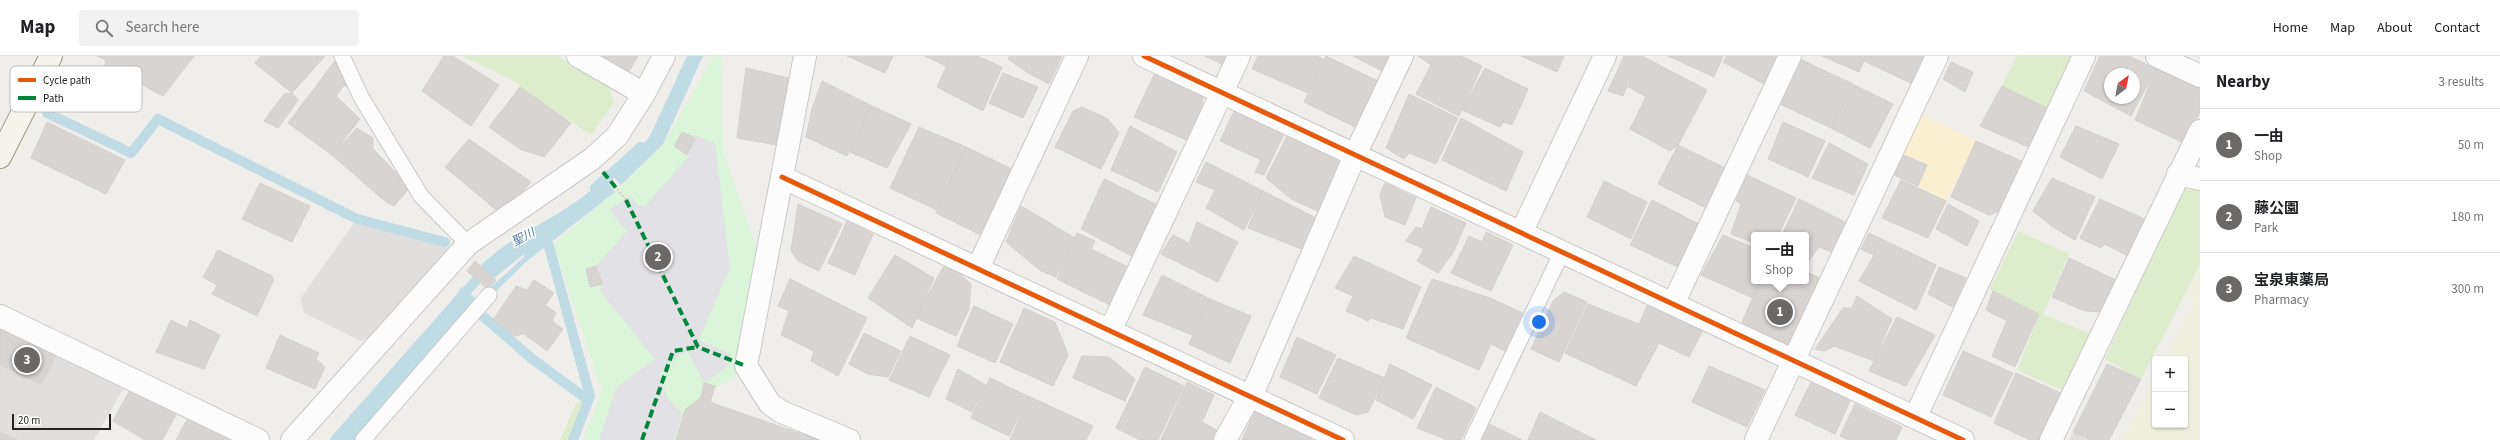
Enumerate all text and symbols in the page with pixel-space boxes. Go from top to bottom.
search box [79,10,359,46]
text: Map [20,14,55,41]
icon: search [93,17,115,39]
text: Search here [125,17,199,38]
text: Home [2273,18,2308,38]
text: Map [2330,18,2355,38]
text: About [2377,18,2412,38]
text: Contact [2434,18,2480,38]
legend [10,66,142,112]
north arrow [2104,68,2140,104]
text: Nearby [2216,70,2270,94]
text: Cycle path [43,73,91,88]
text: 3 results [2439,73,2484,91]
text: Path [43,91,64,106]
text: 一由 [2254,126,2284,147]
text: 1 [2226,136,2232,154]
text: 50 m [2458,136,2484,154]
text: Shop [2254,147,2282,165]
text: 藤公園 [2254,198,2299,219]
text: 2 [2226,208,2232,226]
text: 180 m [2451,208,2484,226]
text: Park [2254,219,2278,237]
water label: 聖川 [509,223,540,251]
popup [1751,232,1809,284]
text: 一由 [1765,240,1795,261]
pin: 2 [645,242,671,272]
text: Shop [1765,261,1793,279]
text: 宝泉東薬局 [2254,270,2329,291]
text: 3 [2226,280,2232,298]
text: 300 m [2451,280,2484,298]
text: Pharmacy [2254,291,2309,309]
pin: 1 [1767,297,1793,327]
your location [1529,312,1549,332]
pin: 3 [14,345,40,375]
map controls [2152,356,2188,428]
button: + [2152,356,2188,392]
button: − [2152,392,2188,428]
scale bar [12,412,111,431]
text: 20 m [18,413,40,428]

